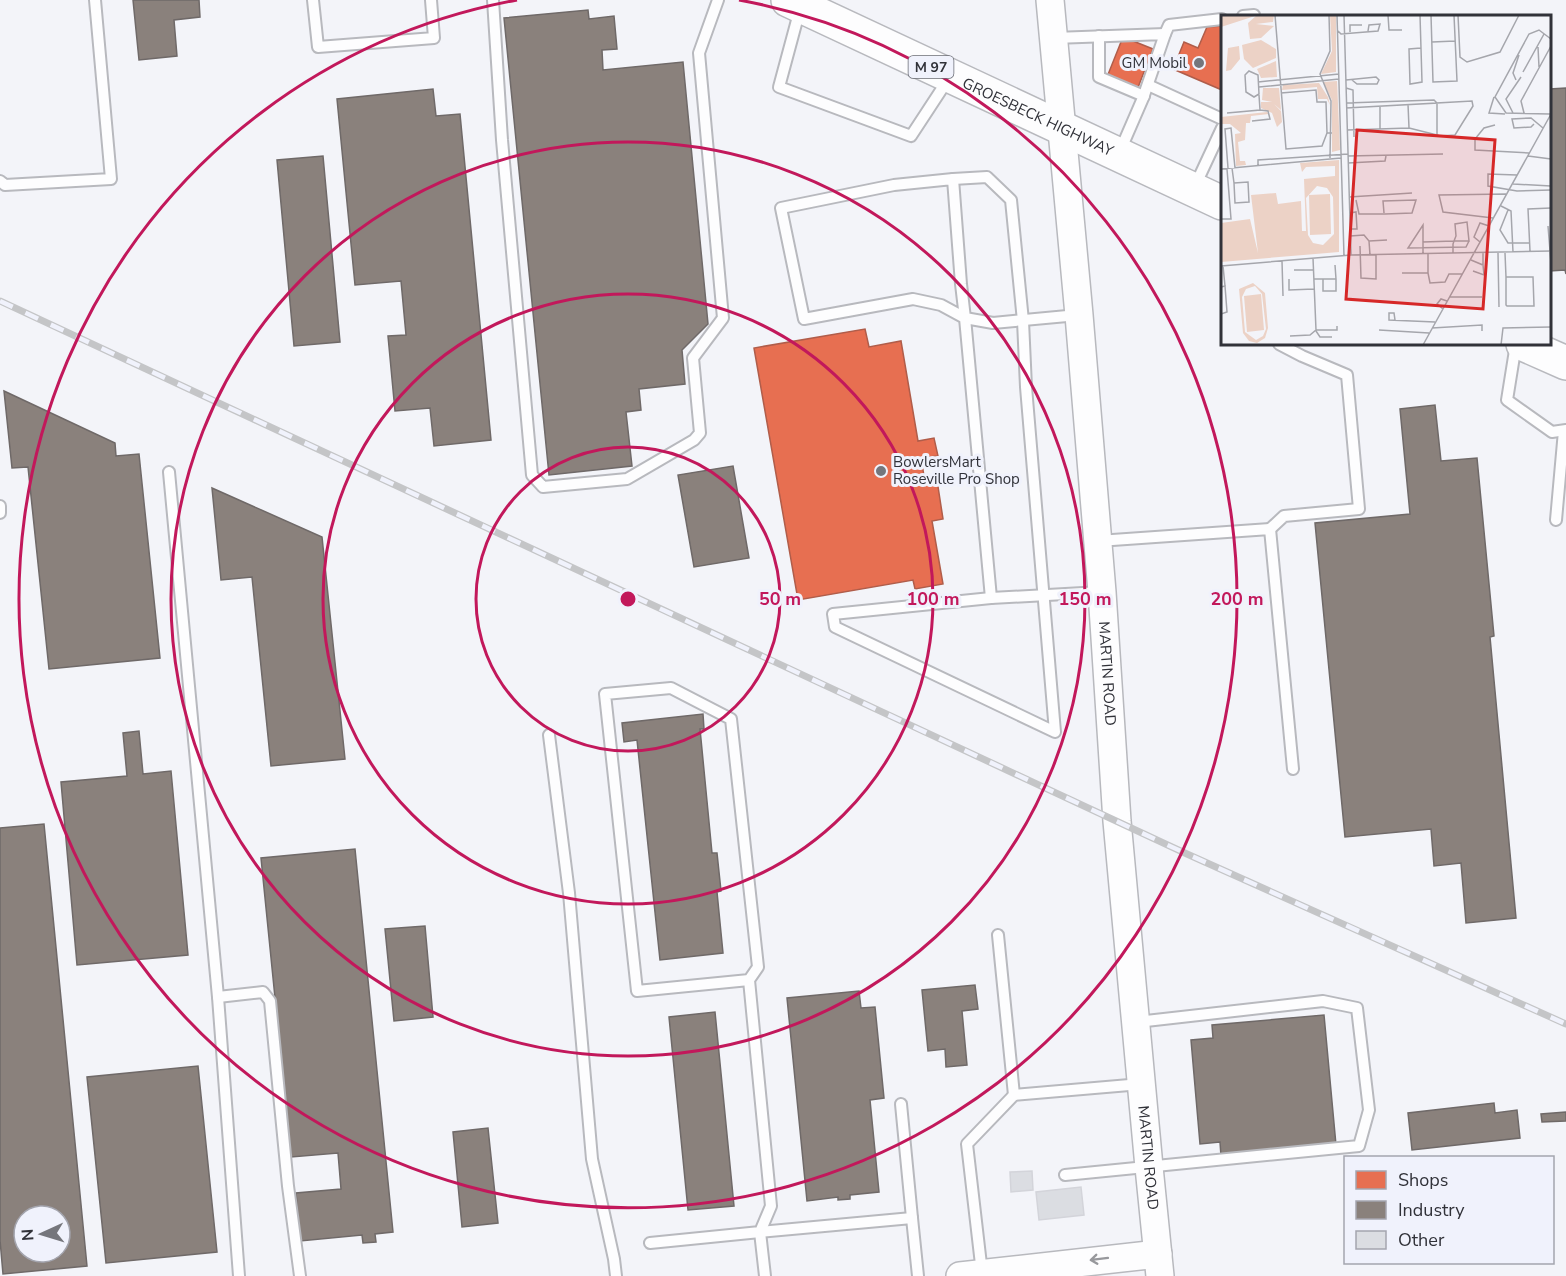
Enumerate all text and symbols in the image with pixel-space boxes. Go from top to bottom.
inset map [1221,15,1551,345]
place label: GM Mobil [1122,53,1188,73]
road number: M 97 [908,56,954,78]
marker: GM Mobil [1192,56,1206,70]
street label: GROESBECK HIGHWAY [959,73,1118,161]
place label: BowlersMart Roseville Pro Shop [893,452,1020,489]
marker: BowlersMart Roseville Pro Shop [874,464,888,478]
text: 50 m [759,587,801,611]
text: 100 m [906,587,960,611]
text: 150 m [1058,587,1112,611]
text: 200 m [1210,587,1264,611]
centre of rings [618,589,638,609]
street label: MARTIN ROAD [1094,621,1121,726]
street label: MARTIN ROAD [1133,1105,1163,1211]
legend [1344,1156,1554,1264]
text: Shops [1398,1168,1448,1192]
text: Industry [1398,1198,1465,1222]
north arrow [12,1204,72,1264]
text: N [17,1228,39,1242]
text: Other [1398,1228,1445,1252]
one-way arrow [1090,1254,1110,1265]

